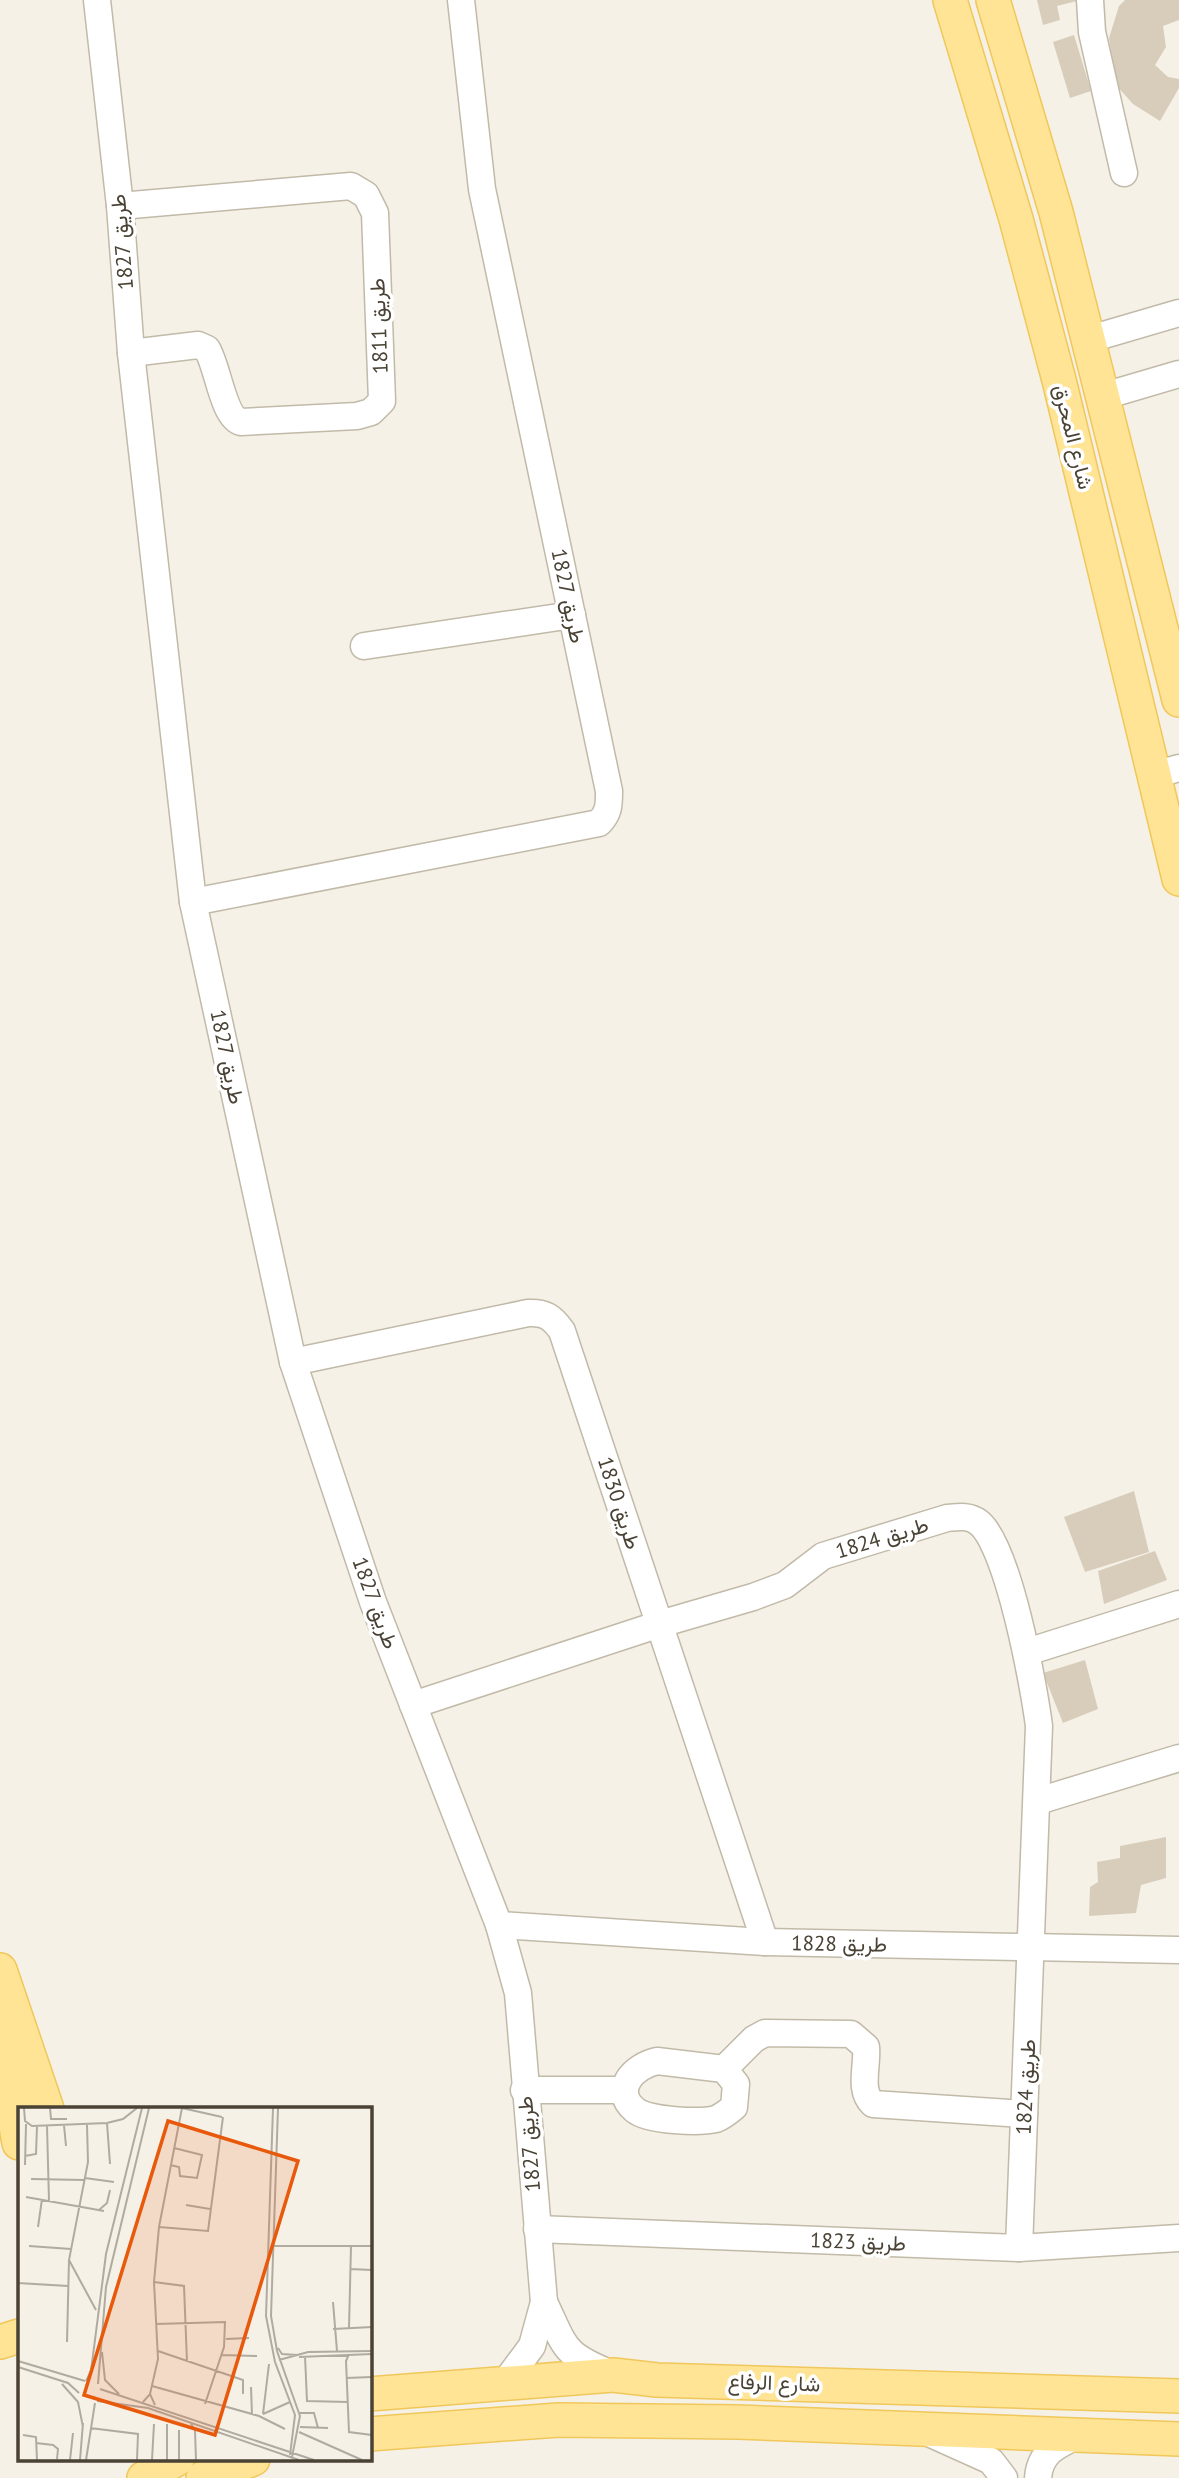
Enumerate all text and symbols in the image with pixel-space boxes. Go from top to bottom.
street label: طريق 1827 [104,193,139,291]
street label: طريق 1811 [363,278,394,374]
street label: شارع المحرق [1046,382,1100,492]
street label: طريق 1827 [545,546,592,646]
street label: طريق 1827 [204,1007,251,1107]
street label: طريق 1830 [592,1453,647,1553]
street label: طريق 1824 [832,1511,932,1564]
street label: طريق 1827 [346,1553,405,1653]
street label: طريق 1828 [791,1929,887,1958]
street label: طريق 1824 [1010,2038,1041,2136]
street label: طريق 1827 [511,2095,546,2193]
inset map [18,2107,371,2460]
street label: طريق 1823 [810,2226,906,2257]
street label: شارع الرفاع [727,2367,821,2399]

